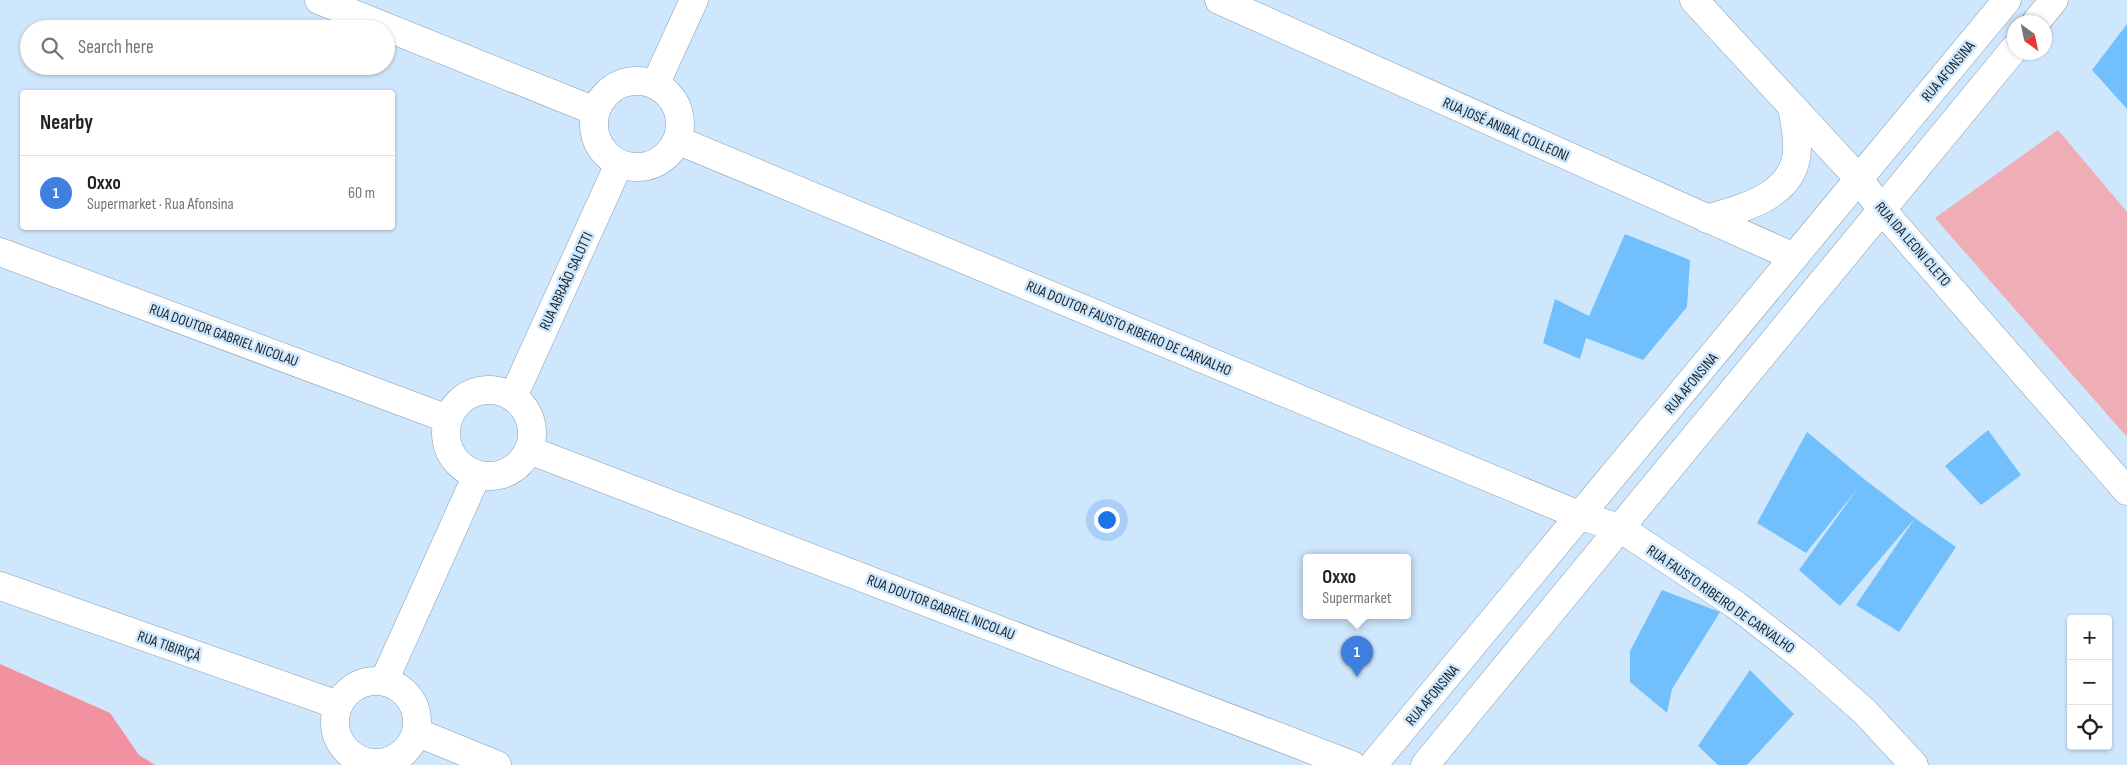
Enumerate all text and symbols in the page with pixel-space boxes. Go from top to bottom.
north arrow [2007,15,2052,60]
search box [20,20,395,75]
icon: search [38,34,66,62]
text: Search here [78,36,154,59]
street label: RUA AFONSINA [1917,37,1980,106]
street label: RUA JOSÉ ANIBAL COLLEONI [1440,93,1572,166]
text: Nearby [40,110,93,135]
text: Oxxo [87,172,121,195]
text: 1 [53,184,59,203]
text: 60 m [348,184,375,203]
text: Supermarket · Rua Afonsina [87,195,234,214]
street label: RUA IDA LEONI CLETO [1871,198,1955,291]
street label: RUA ABRAÃO SALOTTI [535,229,597,333]
street label: RUA DOUTOR FAUSTO RIBEIRO DE CARVALHO [1023,276,1234,380]
street label: RUA DOUTOR GABRIEL NICOLAU [147,300,301,371]
street label: RUA AFONSINA [1660,349,1723,418]
your location [1094,507,1120,533]
street label: RUA FAUSTO RIBEIRO DE CARVALHO [1643,541,1798,658]
popup [1303,554,1411,619]
text: Oxxo [1322,566,1356,589]
street label: RUA DOUTOR GABRIEL NICOLAU [864,570,1018,644]
text: Supermarket [1322,589,1392,608]
map controls [2067,615,2112,750]
button: + [2067,615,2112,660]
street label: RUA TIBIRIÇÁ [135,627,203,666]
pin: 1 [1341,636,1373,677]
button: − [2067,660,2112,705]
street label: RUA AFONSINA [1401,661,1464,730]
button: locate [2067,705,2112,750]

